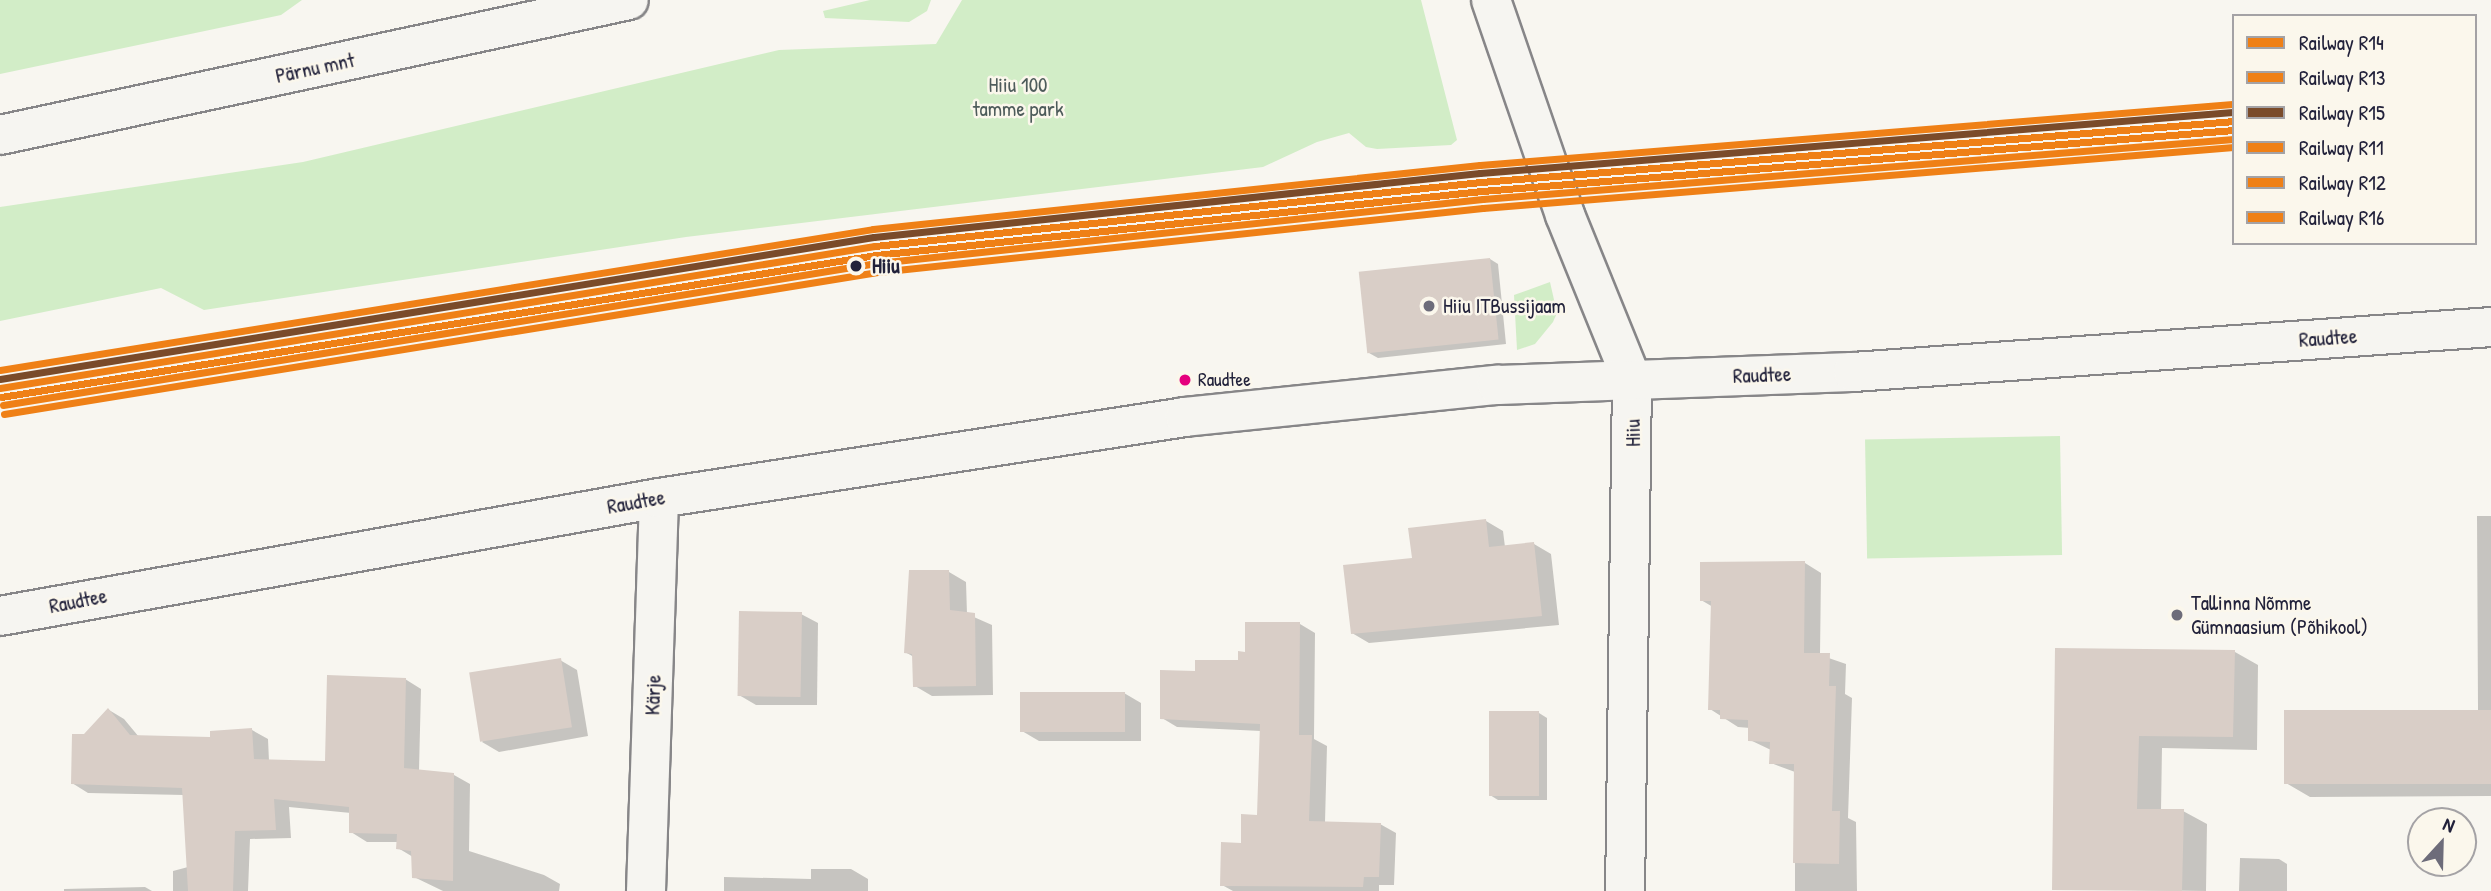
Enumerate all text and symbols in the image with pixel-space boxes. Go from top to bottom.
legend [2232,14,2477,245]
text: Railway R14 [2299,28,2384,57]
street label: Pärnu mnt [273,47,357,89]
text: Railway R13 [2299,63,2385,92]
park label: Hiiu 100 tamme park [972,72,1064,122]
text: Railway R15 [2299,98,2385,127]
text: Railway R11 [2299,133,2384,162]
text: Railway R12 [2299,168,2386,197]
text: Railway R16 [2299,203,2384,232]
place label: Hiiu [872,253,900,279]
marker: Hiiu [846,256,866,276]
place label: Hiiu ITBussijaam [1443,293,1566,319]
marker: Hiiu ITBussijaam [1421,298,1437,314]
street label: Raudtee [2298,323,2358,353]
street label: Raudtee [1732,361,1792,389]
place label: Raudtee [1198,369,1251,391]
marker: Raudtee [1178,373,1192,387]
street label: Hiiu [1620,419,1646,447]
street label: Raudtee [605,485,667,519]
street label: Raudtee [47,583,109,619]
place label: Tallinna Nõmme Gümnaasium (Põhikool) [2191,590,2368,640]
marker: Tallinna Nõmme Gümnaasium (Põhikool) [2169,607,2185,623]
street label: Kärje [640,674,666,716]
north arrow [2407,807,2477,877]
text: N [2440,810,2459,838]

